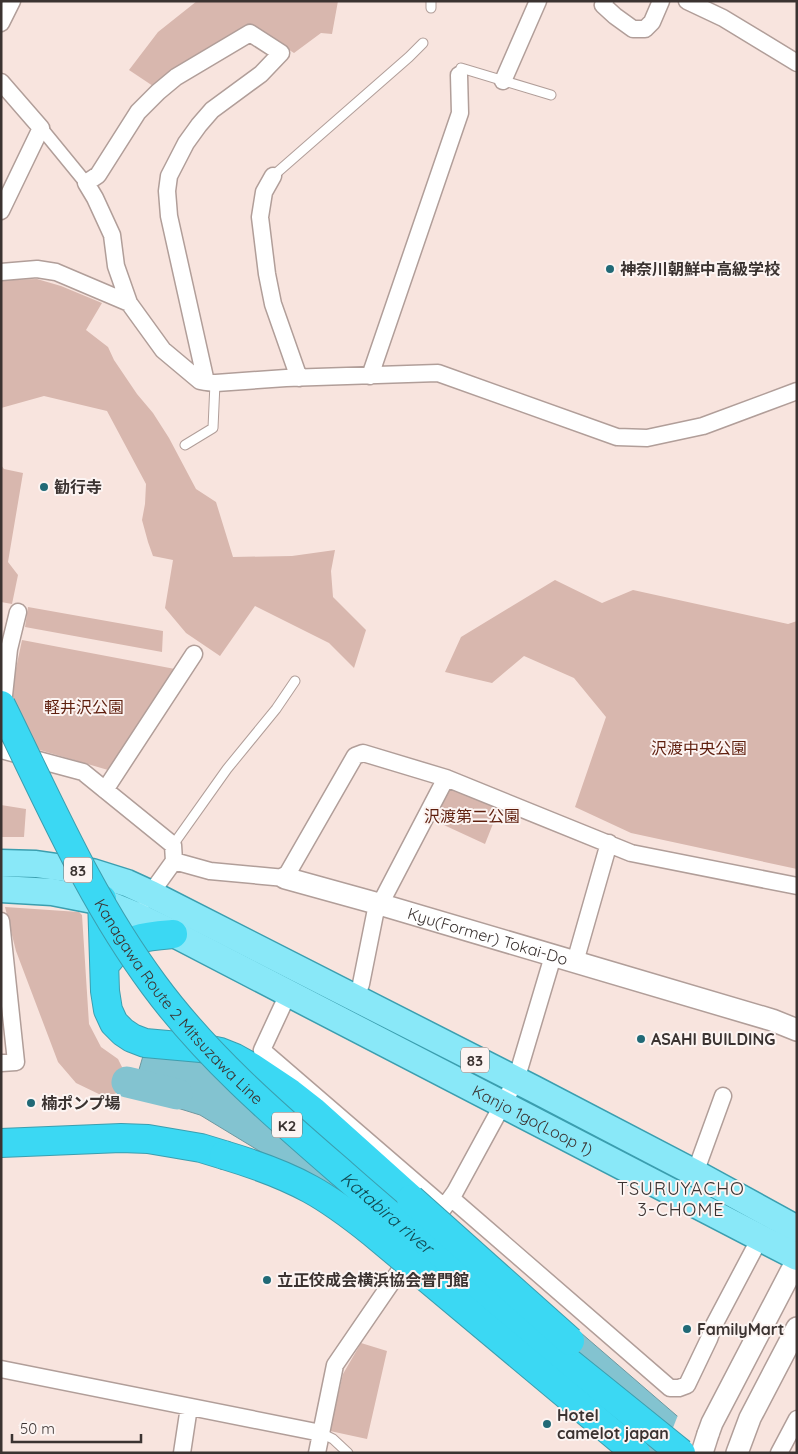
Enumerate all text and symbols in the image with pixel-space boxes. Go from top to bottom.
place label: 神奈川朝鮮中高級学校 [620,259,780,279]
marker: 神奈川朝鮮中高級学校 [604,263,616,275]
place label: 勧行寺 [54,477,102,497]
marker: 勧行寺 [38,481,50,493]
park label: 軽井沢公園 [44,697,124,717]
park label: 沢渡中央公園 [651,738,747,758]
park label: 沢渡第二公園 [424,806,520,826]
road number: 83 [64,858,92,882]
street label: Kanagawa Route 2 Mitsuzawa Line [90,895,268,1109]
street label: Kyu(Former) Tokai-Do [405,903,570,969]
place label: ASAHI BUILDING [651,1029,775,1049]
marker: ASAHI BUILDING [635,1033,647,1045]
road number: 83 [461,1048,489,1072]
street label: Kanjo 1go(Loop 1) [469,1080,596,1159]
place label: 楠ポンプ場 [41,1093,121,1113]
marker: 楠ポンプ場 [25,1097,37,1109]
road number: K2 [272,1112,302,1138]
water label: Katabira river [336,1166,440,1260]
district label: TSURUYACHO 3-CHOME [617,1177,745,1221]
place label: 立正佼成会横浜協会普門館 [277,1270,469,1290]
marker: 立正佼成会横浜協会普門館 [261,1274,273,1286]
place label: FamilyMart [697,1319,784,1339]
marker: FamilyMart [681,1323,693,1335]
place label: Hotel camelot japan [557,1405,669,1443]
scale bar [12,1412,141,1444]
marker: Hotel camelot japan [541,1418,553,1430]
text: 50 m [20,1419,55,1438]

